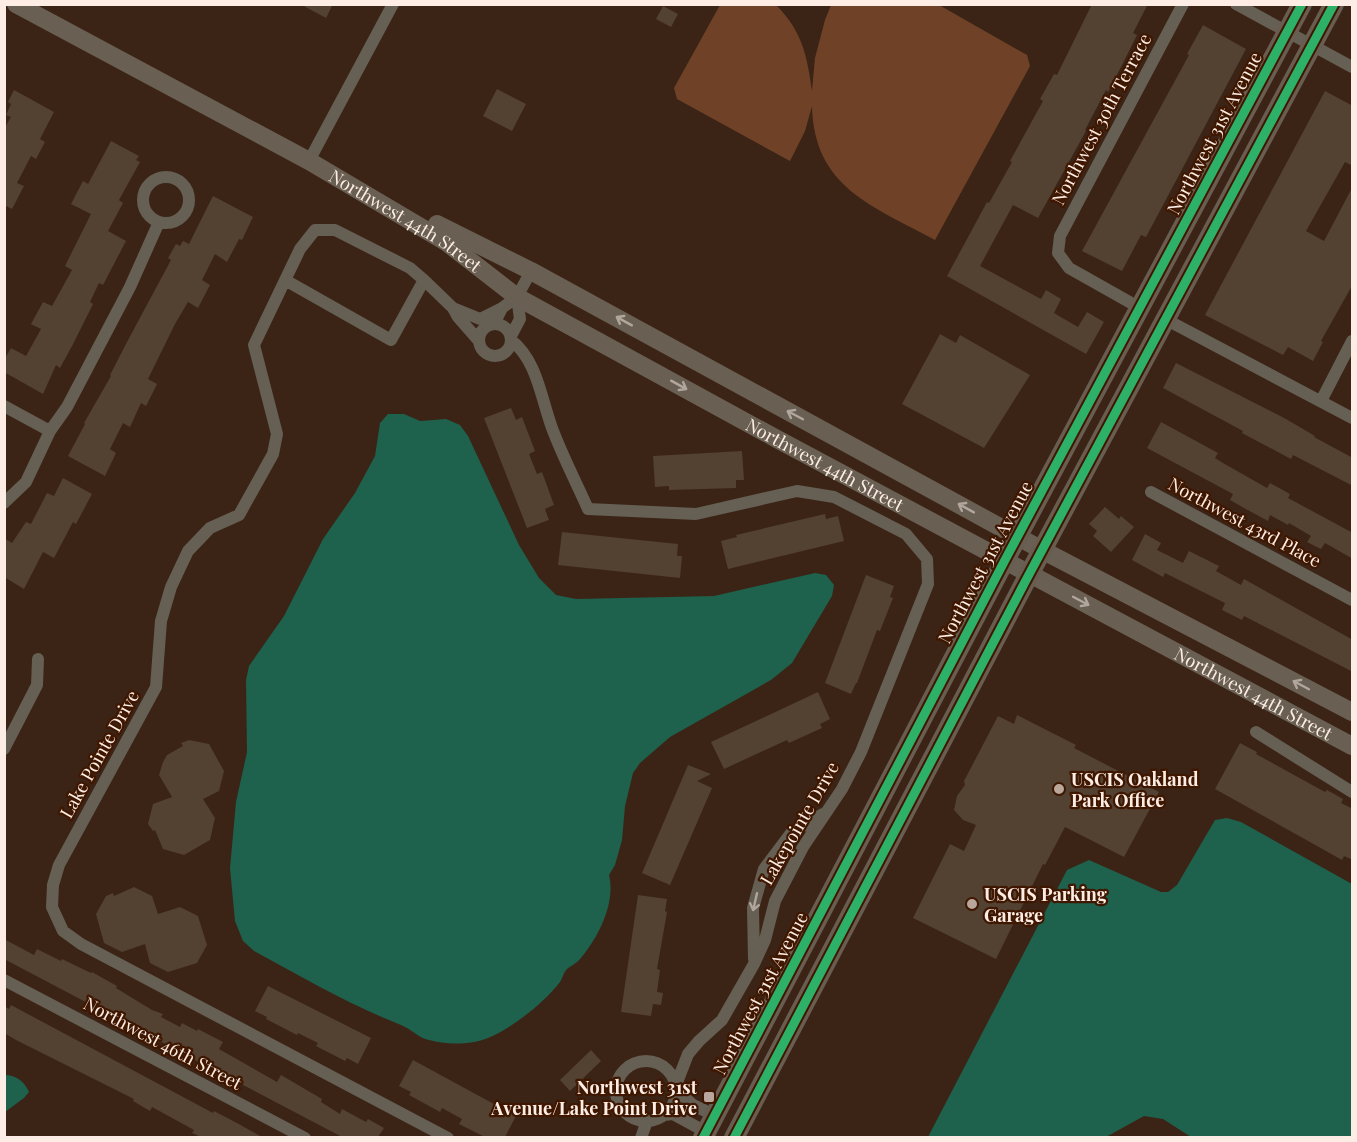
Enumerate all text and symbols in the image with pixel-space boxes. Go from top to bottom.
street label: Northwest 30th Terrace [1046,29,1156,209]
street label: Northwest 31st Avenue [1161,48,1267,218]
street label: Northwest 44th Street [325,164,487,278]
one-way arrow [616,315,633,327]
one-way arrow [670,379,687,391]
one-way arrow [786,409,804,420]
street label: Northwest 44th Street [742,412,909,517]
street label: Northwest 43rd Place [1164,472,1326,572]
street label: Northwest 31st Avenue [932,477,1038,647]
one-way arrow [958,502,975,514]
one-way arrow [1072,595,1089,607]
street label: Northwest 44th Street [1171,642,1337,746]
one-way arrow [1293,679,1310,691]
street label: Lake Pointe Drive [54,686,144,822]
street label: Lakepointe Drive [754,757,844,889]
place label: USCIS Oakland Park Office [1071,767,1199,812]
marker: USCIS Oakland Park Office [1052,782,1066,796]
place label: USCIS Parking Garage [984,882,1107,927]
one-way arrow [749,892,760,911]
marker: USCIS Parking Garage [965,897,979,911]
street label: Northwest 31st Avenue [707,908,813,1078]
street label: Northwest 46th Street [80,991,247,1095]
place label: Northwest 31st Avenue/Lake Point Drive [490,1075,698,1120]
marker: Northwest 31st Avenue/Lake Point Drive [702,1090,716,1104]

